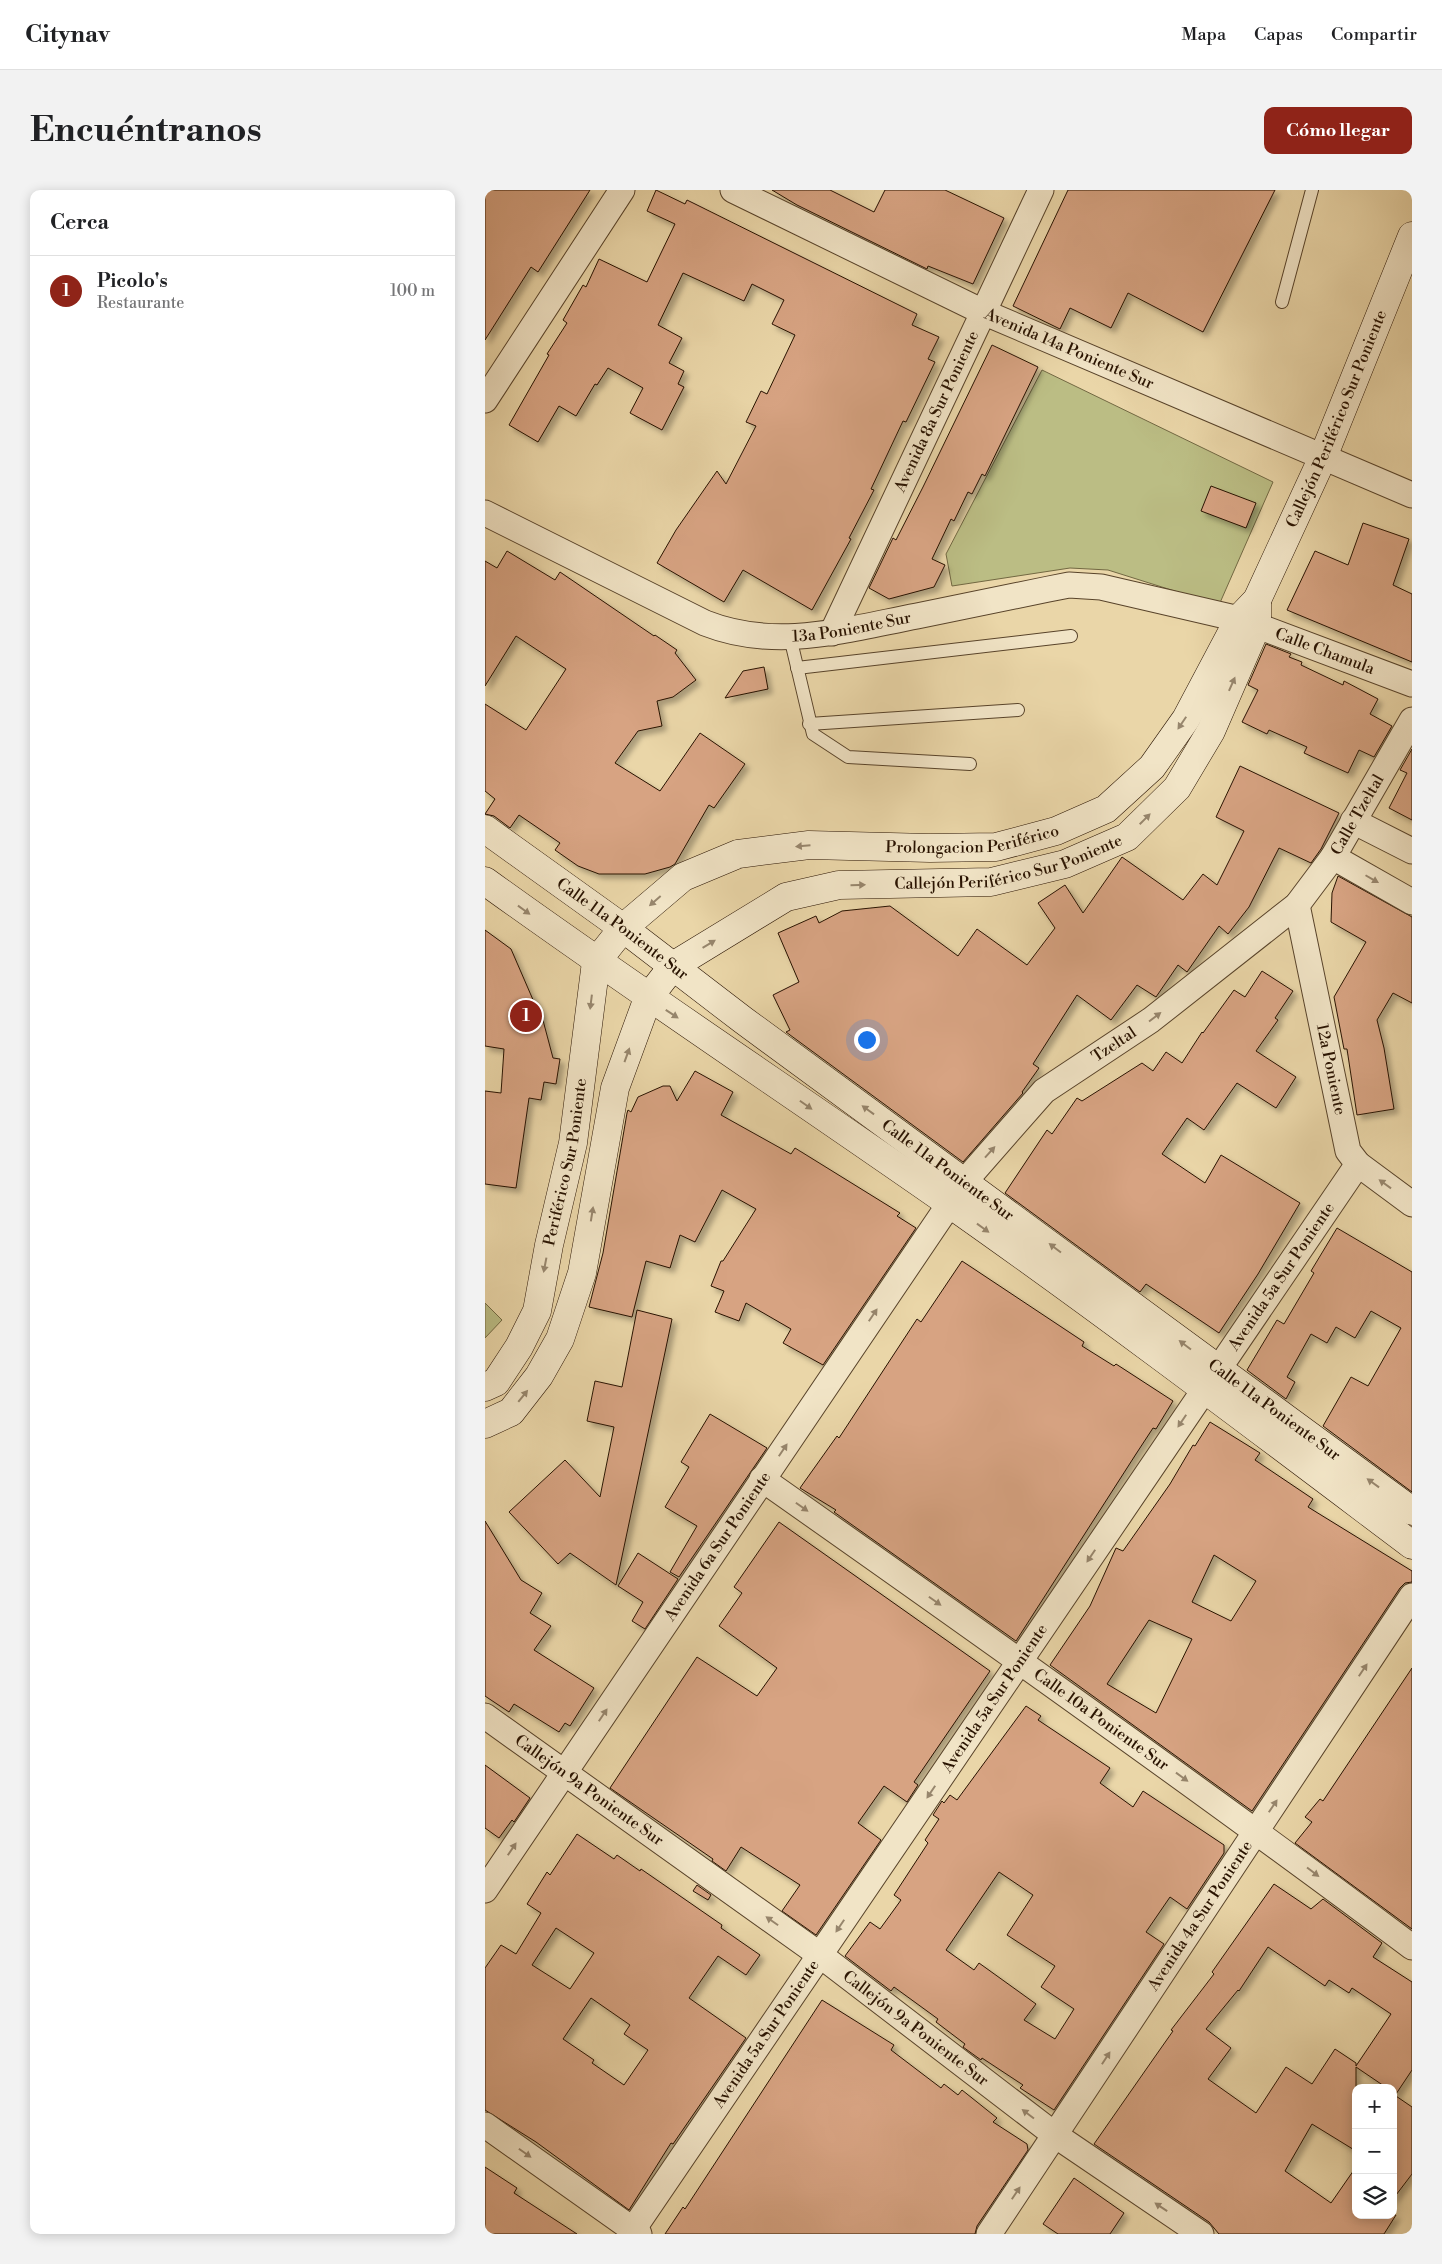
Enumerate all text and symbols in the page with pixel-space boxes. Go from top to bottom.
text: Citynav [25,20,110,50]
text: Mapa [1182,23,1226,46]
text: Capas [1254,23,1303,46]
text: Compartir [1331,23,1417,46]
button: Cómo llegar [1264,107,1412,154]
text: Encuéntranos [30,109,262,152]
text: Cerca [50,210,109,236]
text: Picolo's [97,269,168,293]
text: 1 [62,281,70,301]
text: 100 m [390,281,435,301]
text: Restaurante [97,293,184,313]
street label: Avenida 14a Poniente Sur [981,304,1157,394]
street label: Callejón Periférico Sur Poniente [1282,307,1391,531]
street label: Avenida 8a Sur Poniente [890,328,983,496]
street label: 13a Poniente Sur [791,607,913,647]
street label: Calle Chamula [1272,623,1378,679]
one-way arrow [1228,677,1236,691]
one-way arrow [1178,717,1187,730]
street label: Calle Tzeltal [1326,771,1389,859]
one-way arrow [1139,813,1151,825]
street label: Prolongacion Periférico [885,821,1061,858]
street label: Callejón Periférico Sur Poniente [894,830,1125,894]
one-way arrow [795,842,811,850]
street label: Calle 11a Poniente Sur [553,874,692,985]
one-way arrow [1366,875,1379,884]
one-way arrow [850,880,866,888]
one-way arrow [649,895,662,906]
one-way arrow [518,905,531,915]
one-way arrow [703,939,716,948]
one-way arrow [587,994,595,1010]
pin: 1 [510,997,542,1035]
one-way arrow [665,1009,678,1018]
one-way arrow [1149,1011,1162,1022]
street label: Tzeltal [1088,1022,1141,1067]
street label: 12a Poniente [1312,1022,1350,1117]
your location [854,1027,880,1053]
one-way arrow [624,1048,631,1063]
street label: Periférico Sur Poniente [539,1077,591,1248]
one-way arrow [799,1100,813,1110]
one-way arrow [861,1105,875,1115]
street label: Calle 11a Poniente Sur [878,1115,1018,1225]
one-way arrow [985,1145,996,1158]
one-way arrow [1378,1179,1392,1189]
street label: Avenida 5a Sur Poniente [1223,1199,1339,1355]
one-way arrow [588,1205,596,1221]
one-way arrow [976,1223,989,1233]
one-way arrow [1048,1243,1062,1253]
one-way arrow [541,1258,549,1274]
one-way arrow [868,1308,878,1322]
one-way arrow [1179,1340,1192,1351]
street label: Calle 11a Poniente Sur [1204,1355,1344,1465]
one-way arrow [518,1389,529,1402]
one-way arrow [1178,1415,1187,1428]
one-way arrow [778,1443,787,1456]
street label: Avenida 6a Sur Poniente [659,1468,775,1626]
one-way arrow [1366,1478,1379,1488]
one-way arrow [796,1502,809,1512]
one-way arrow [1086,1549,1096,1563]
one-way arrow [928,1596,942,1606]
street label: Avenida 5a Sur Poniente [936,1620,1052,1777]
street label: Calle 10a Poniente Sur [1030,1664,1173,1775]
one-way arrow [1358,1664,1368,1677]
one-way arrow [598,1708,608,1722]
street label: Callejón 9a Poniente Sur [511,1730,668,1850]
one-way arrow [1175,1771,1188,1781]
one-way arrow [926,1785,936,1798]
one-way arrow [1268,1799,1278,1812]
street label: Avenida 4a Sur Poniente [1143,1837,1257,1995]
one-way arrow [507,1843,517,1856]
one-way arrow [1306,1867,1319,1878]
one-way arrow [765,1916,779,1926]
one-way arrow [835,1919,845,1933]
street label: Avenida 5a Sur Poniente [708,1956,824,2113]
street label: Callejón 9a Poniente Sur [839,1966,993,2091]
one-way arrow [1101,2051,1111,2065]
map controls [1352,2084,1397,2219]
button: + [1352,2084,1397,2129]
one-way arrow [1022,2108,1035,2119]
button: − [1352,2129,1397,2174]
one-way arrow [518,2148,532,2158]
button: layers [1352,2174,1397,2219]
one-way arrow [1011,2187,1021,2200]
one-way arrow [1154,2202,1168,2211]

